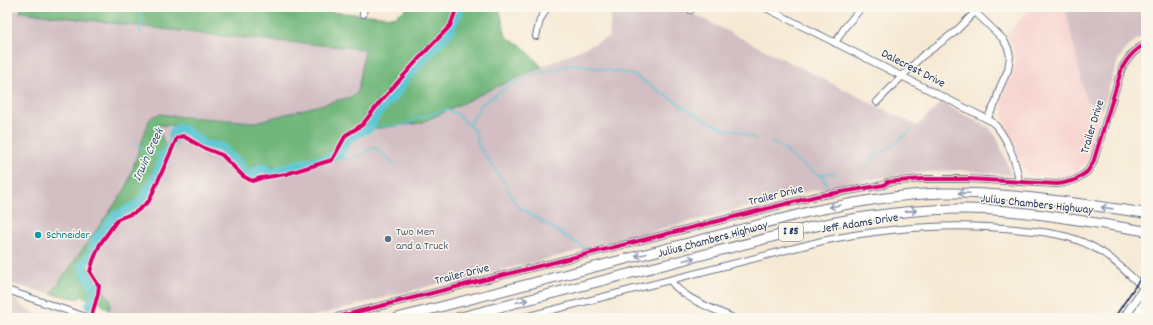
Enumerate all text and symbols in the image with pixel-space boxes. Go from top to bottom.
street label: Dalecrest Drive [878,46,948,92]
street label: Trailer Drive [1077,98,1109,156]
water label: Irwin Creek [128,124,170,185]
street label: Trailer Drive [747,181,805,211]
one-way arrow [958,189,971,197]
street label: Julius Chambers Highway [980,191,1095,219]
one-way arrow [829,203,842,211]
one-way arrow [1101,204,1114,212]
one-way arrow [904,208,917,215]
street label: Jeff Adams Drive [820,210,900,238]
street label: Julius Chambers Highway [656,217,771,263]
road number: I 85 [779,223,803,241]
place label: Two Men and a Truck [396,224,448,255]
place label: Schneider [46,227,91,244]
marker: Schneider [33,230,43,240]
marker: Two Men and a Truck [383,234,393,244]
one-way arrow [635,252,648,259]
one-way arrow [682,254,695,262]
street label: Trailer Drive [433,260,491,290]
one-way arrow [515,297,528,305]

